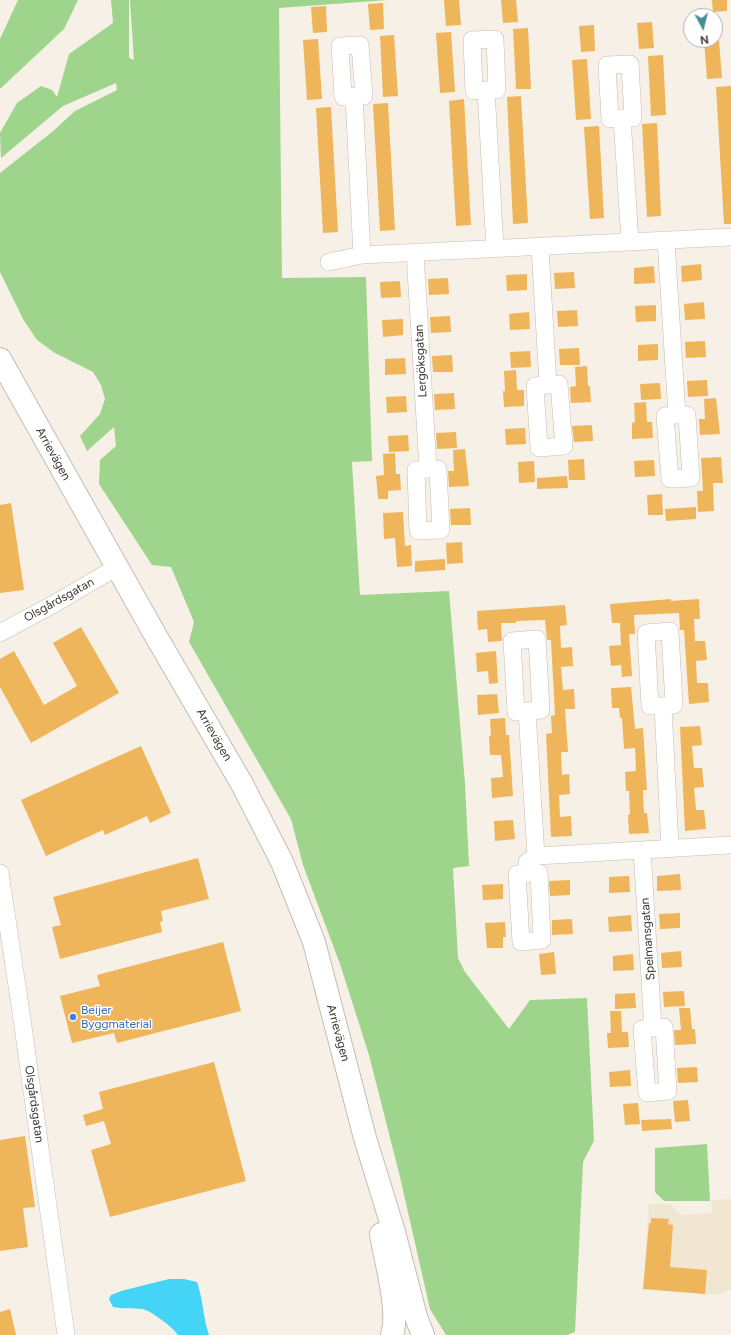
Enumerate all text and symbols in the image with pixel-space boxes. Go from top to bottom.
north arrow [683,8,723,48]
text: N [699,32,709,46]
street label: Lergöksgatan [412,324,430,398]
street label: Arrievägen [33,425,73,483]
street label: Olsgårdsgatan [21,575,97,625]
street label: Arrievägen [193,706,235,764]
street label: Spelmansgatan [638,897,658,981]
place label: Beijer Byggmaterial [81,1003,152,1031]
street label: Arrievägen [324,1003,352,1063]
marker: Beijer Byggmaterial [68,1012,78,1022]
street label: Olsgårdsgatan [21,1064,47,1144]

